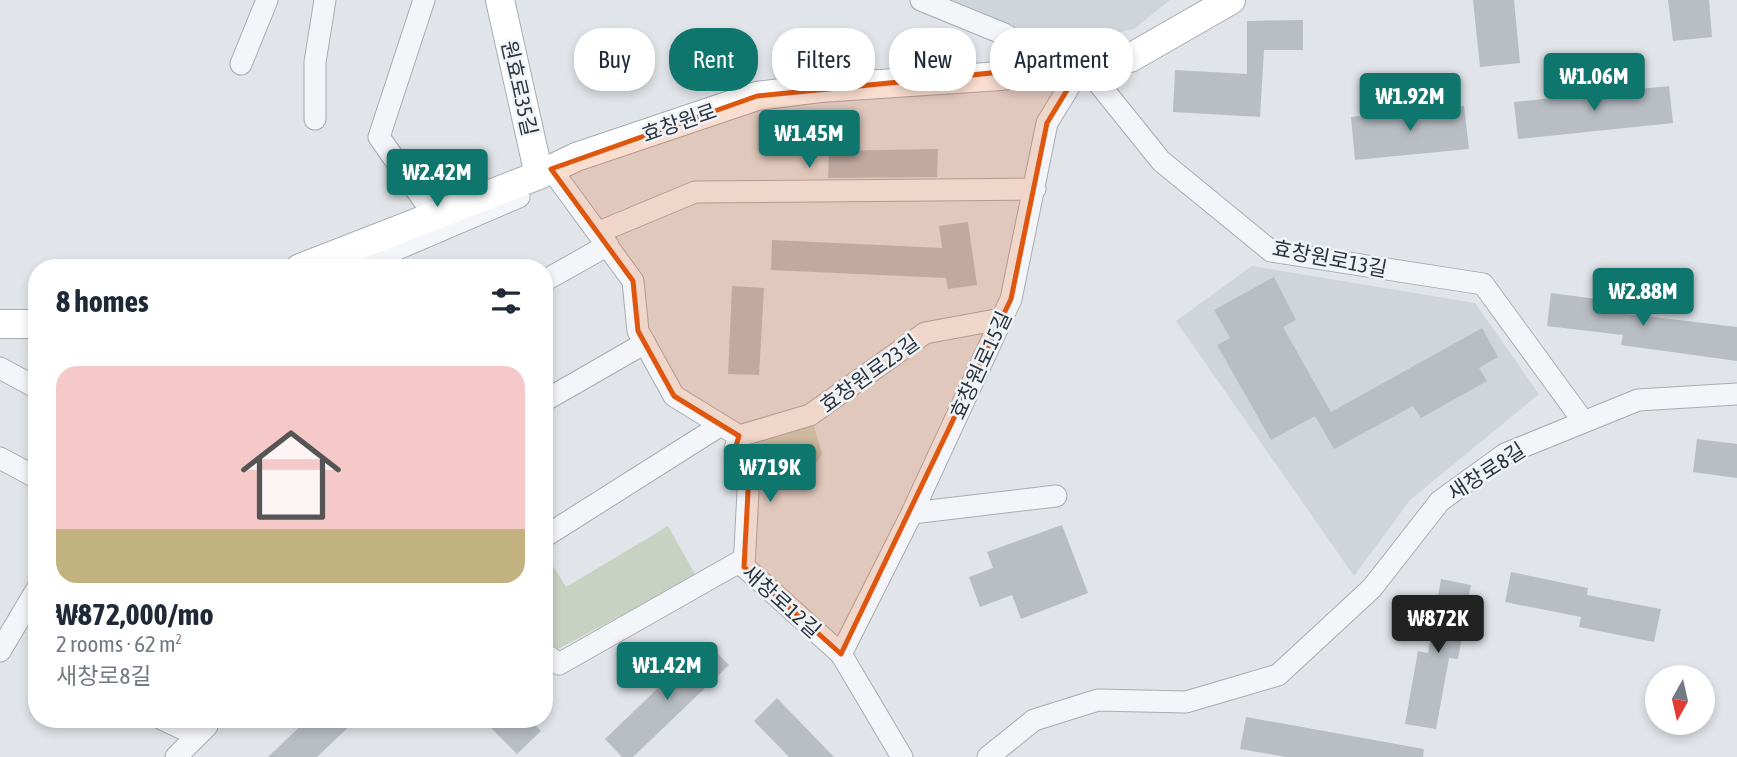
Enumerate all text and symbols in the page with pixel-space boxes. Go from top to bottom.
chip: Buy [574,28,655,91]
chip: Rent [669,28,758,91]
chip: Filters [772,28,875,91]
chip: New [889,28,976,91]
chip: Apartment [990,28,1133,91]
street label: 원효로35길 [497,38,543,138]
pin: ₩1.06M [1537,54,1651,113]
text: ₩1.06M [1560,63,1628,89]
pin: ₩1.92M [1353,74,1467,133]
text: ₩1.92M [1376,83,1444,109]
street label: 효창원로 [639,98,719,146]
pin: ₩1.45M [752,110,866,170]
text: ₩1.45M [775,120,843,146]
pin: ₩2.42M [380,150,494,209]
text: ₩2.42M [403,159,471,185]
street label: 효창원로13길 [1271,235,1389,281]
pin: ₩2.88M [1586,268,1700,328]
text: ₩2.88M [1609,278,1677,304]
icon: filters [487,282,525,320]
text: 8 homes [56,284,149,318]
street label: 효창원로15길 [945,307,1015,423]
street label: 효창원로23길 [815,329,923,417]
icon: home [228,412,354,538]
street label: 새창로8길 [1443,437,1529,505]
pin: ₩719K [721,444,819,504]
text: ₩719K [740,454,800,480]
street label: 새창로12길 [738,560,826,642]
pin: ₩872K [1389,596,1487,655]
text: ₩872,000/mo [56,597,214,631]
text: ₩872K [1408,605,1468,631]
text: 2 rooms · 62 m² [56,631,182,657]
pin: ₩1.42M [610,642,724,702]
text: ₩1.42M [633,652,701,678]
text: 새창로8길 [56,663,151,689]
north arrow [1645,665,1715,735]
map controls [1645,665,1715,735]

